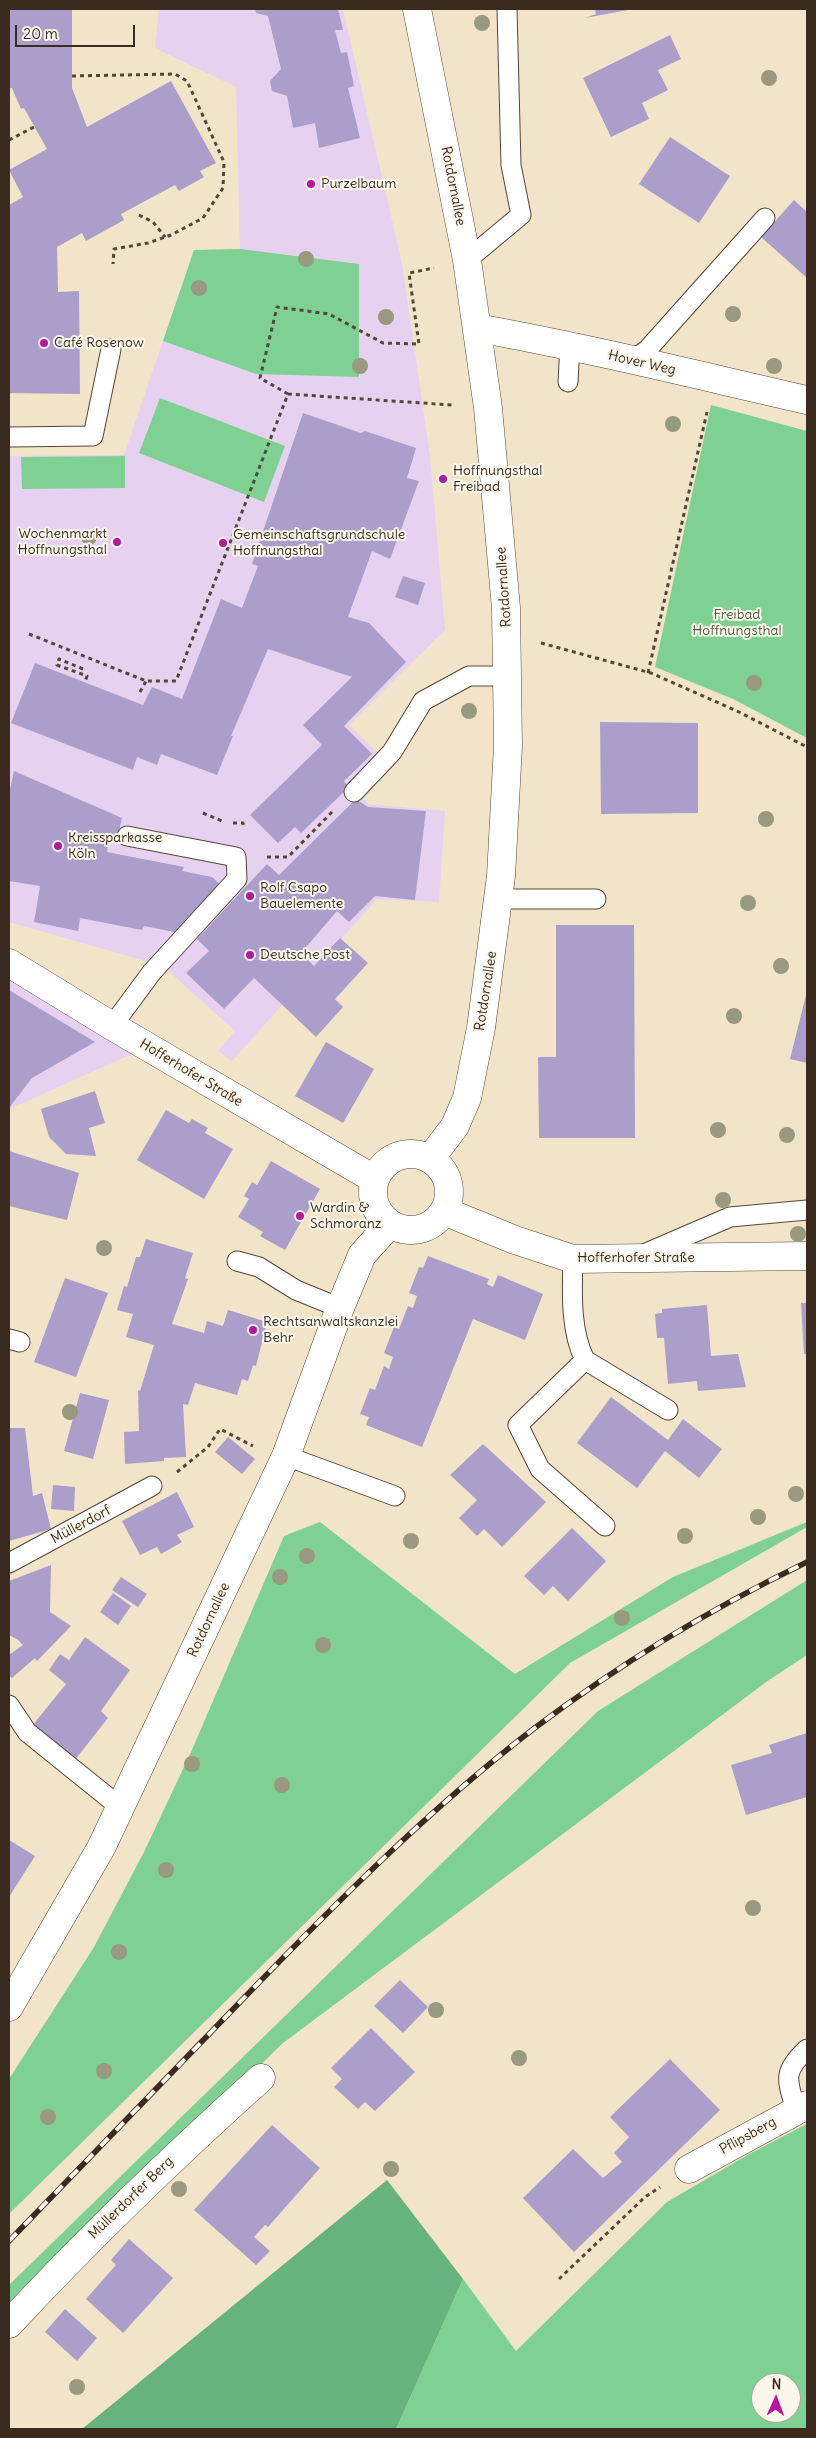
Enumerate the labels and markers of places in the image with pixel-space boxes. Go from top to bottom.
place label: Purzelbaum [321,176,397,192]
marker: Purzelbaum [305,178,317,190]
place label: Café Rosenow [54,335,144,351]
marker: Café Rosenow [38,337,50,349]
place label: Hoffnungsthal Freibad [453,463,542,496]
marker: Hoffnungsthal Freibad [437,473,449,485]
place label: Wochenmarkt Hoffnungsthal [18,526,107,558]
place label: Gemeinschaftsgrundschule Hoffnungsthal [233,527,405,560]
marker: Wochenmarkt Hoffnungsthal [111,536,123,548]
marker: Gemeinschaftsgrundschule Hoffnungsthal [217,537,229,549]
place label: Kreissparkasse Köln [68,830,162,862]
marker: Kreissparkasse Köln [52,840,64,852]
place label: Rolf Csapo Bauelemente [260,880,343,912]
marker: Rolf Csapo Bauelemente [244,890,256,902]
place label: Deutsche Post [260,947,350,963]
marker: Deutsche Post [244,949,256,961]
place label: Wardin & Schmoranz [310,1200,381,1232]
marker: Wardin & Schmoranz [294,1210,306,1222]
place label: Rechtsanwaltskanzlei Behr [263,1314,398,1346]
marker: Rechtsanwaltskanzlei Behr [247,1324,259,1336]

